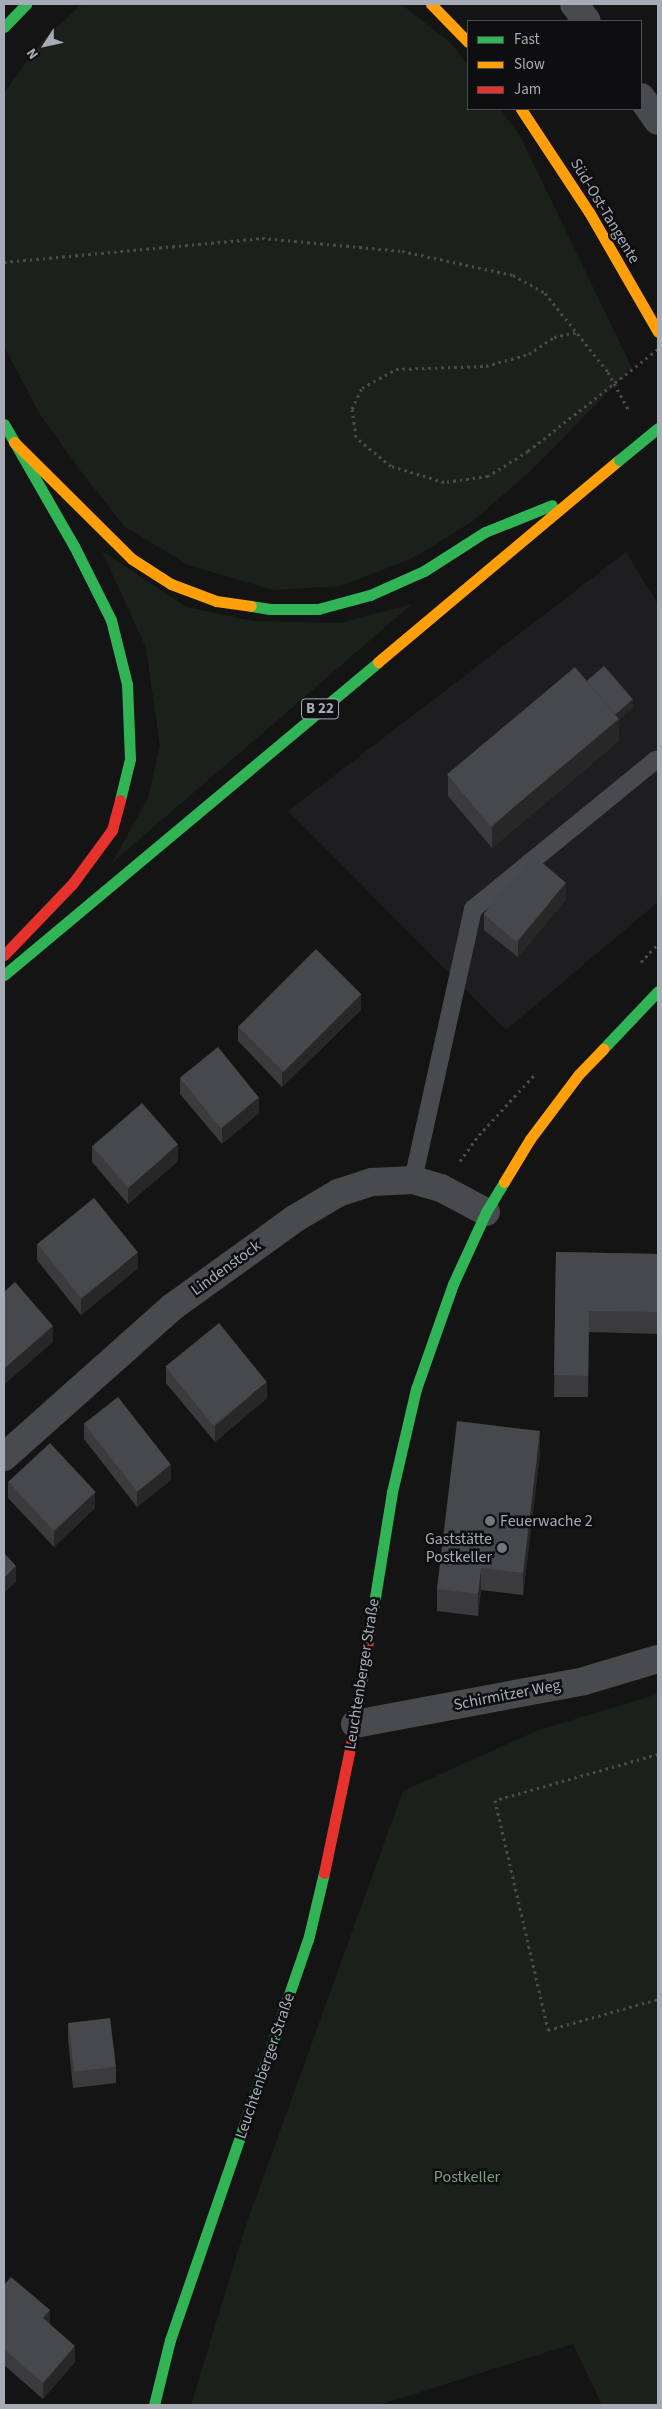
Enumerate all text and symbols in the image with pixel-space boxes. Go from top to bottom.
north arrow [20,20,70,70]
legend [467,20,642,110]
text: Fast [514,29,540,50]
text: N [22,44,44,63]
text: Slow [514,54,545,75]
text: Jam [514,79,541,100]
street label: Süd-Ost-Tangente [566,155,644,267]
road number: B 22 [300,696,340,722]
street label: Lindenstock [187,1236,265,1300]
place label: Feuerwache 2 [500,1511,593,1531]
marker: Feuerwache 2 [484,1515,496,1527]
place label: Gaststätte Postkeller [425,1529,492,1567]
marker: Gaststätte Postkeller [496,1542,508,1554]
street label: Leuchtenberger Straße [341,1597,383,1751]
street label: Schirmitzer Weg [452,1675,562,1715]
street label: Leuchtenberger Straße [231,1991,299,2141]
park label: Postkeller [434,2167,500,2187]

